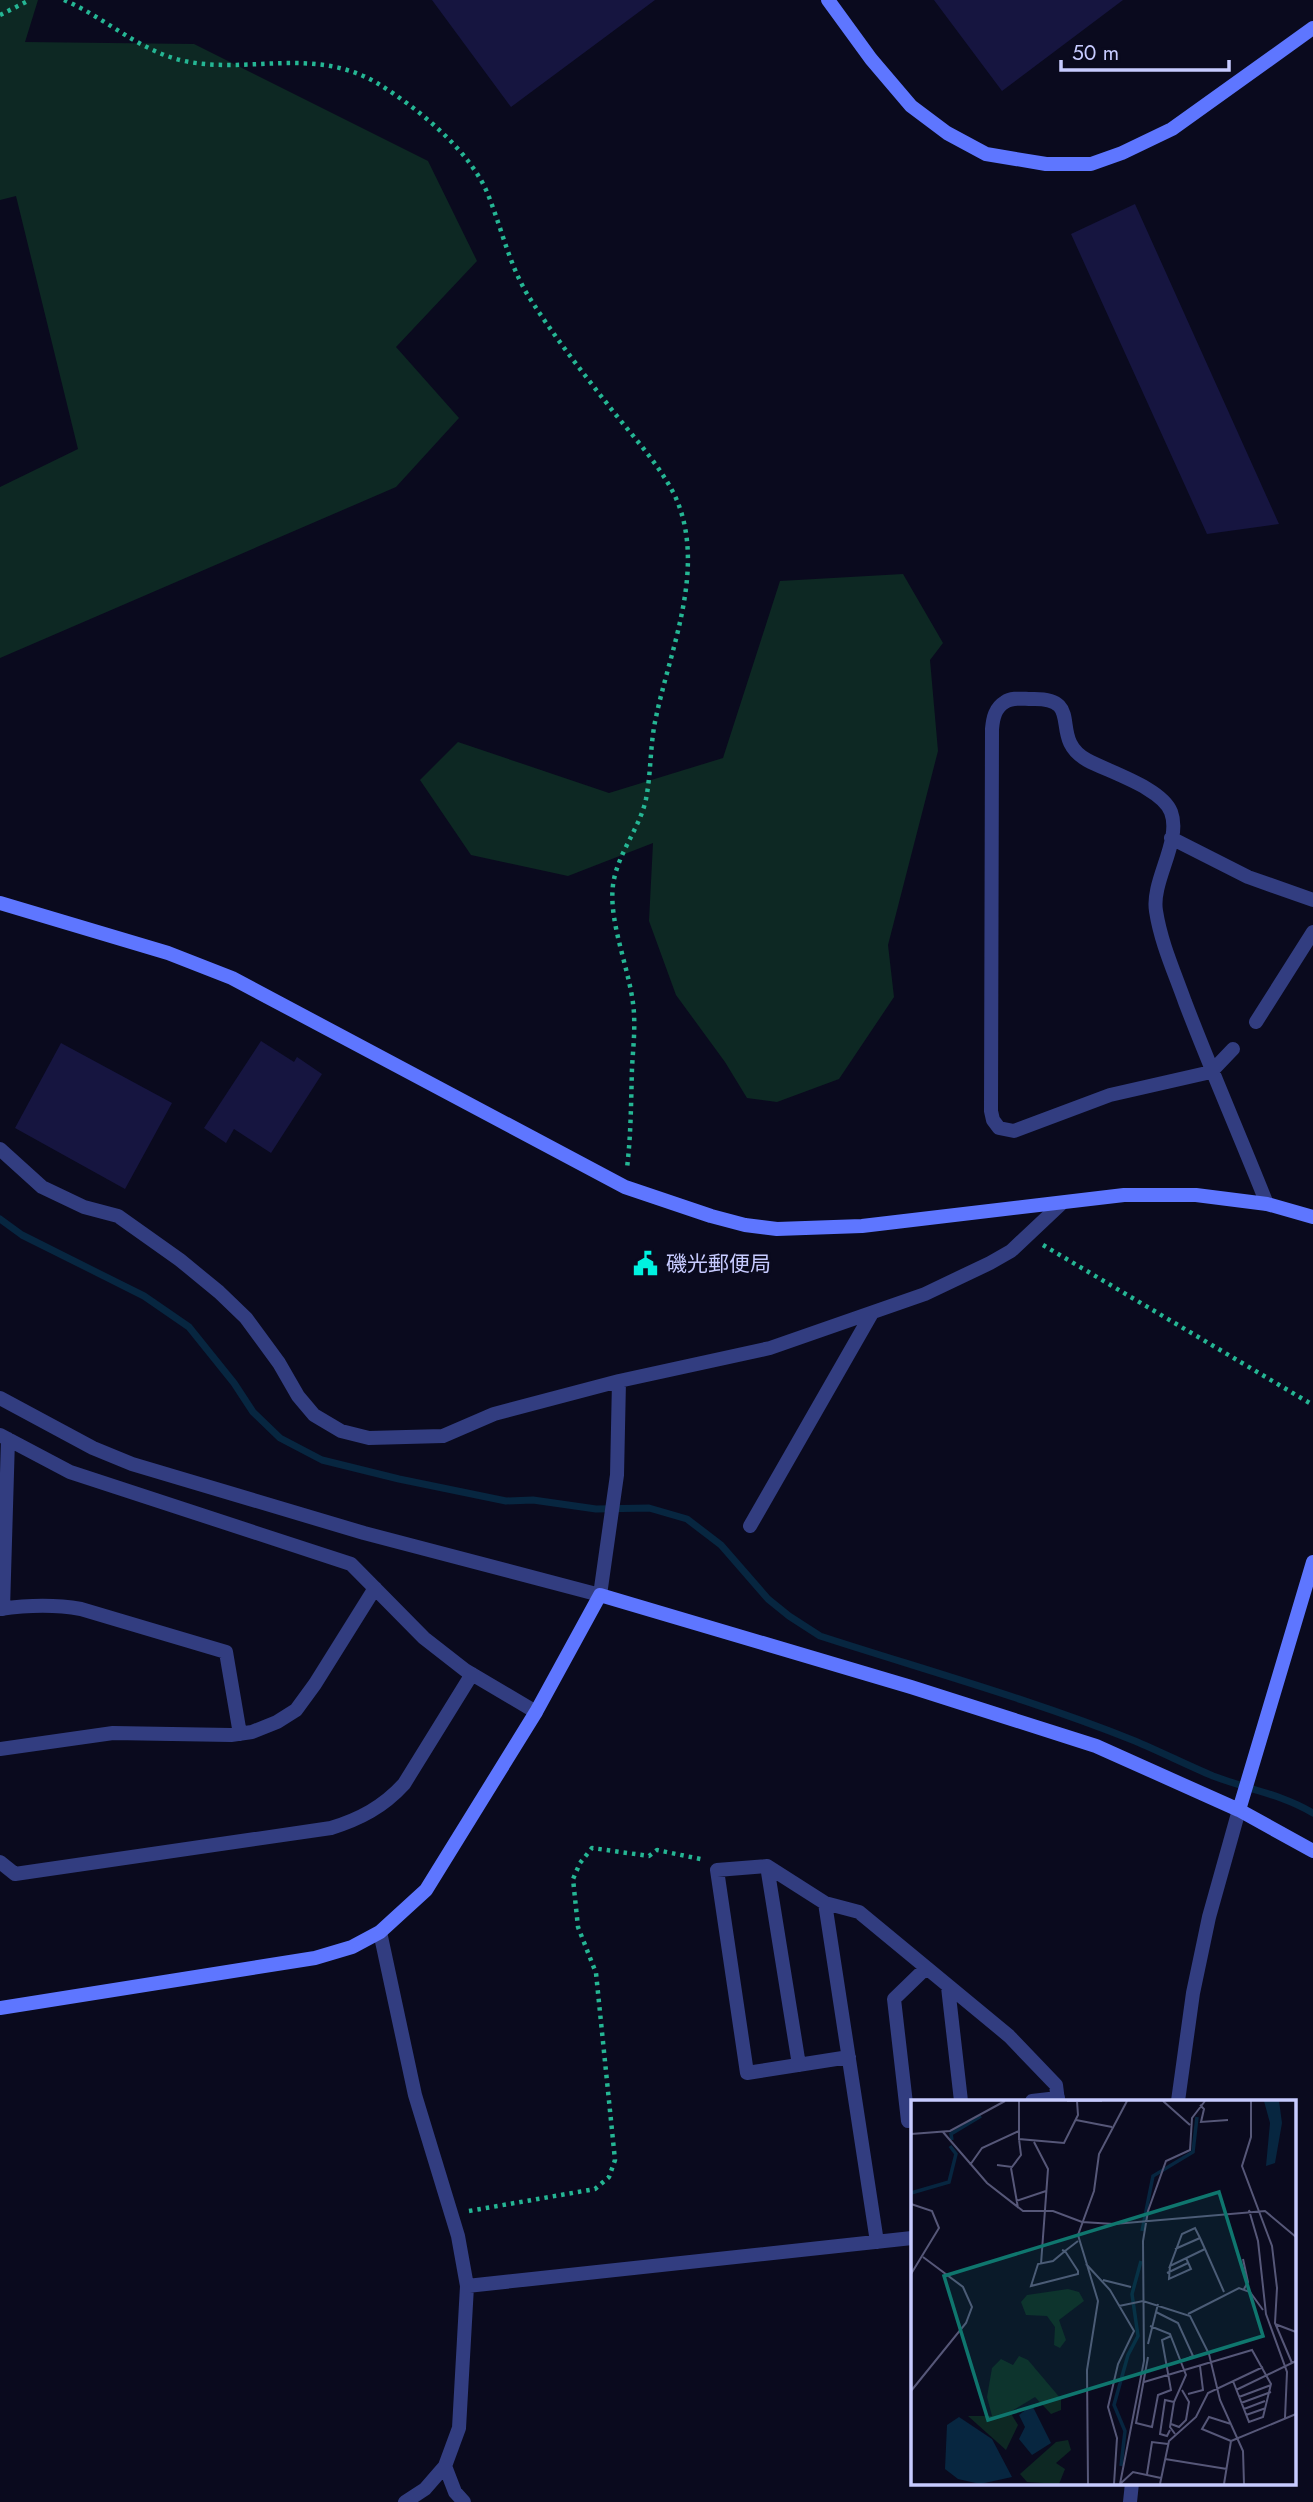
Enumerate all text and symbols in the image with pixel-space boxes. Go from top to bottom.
scale bar [1061,28,1229,72]
text: 50 m [1072,38,1119,68]
place label: 磯光郵便局 [666,1249,771,1279]
public building icon: 磯光郵便局 [632,1250,660,1278]
inset map [911,2100,1296,2484]

